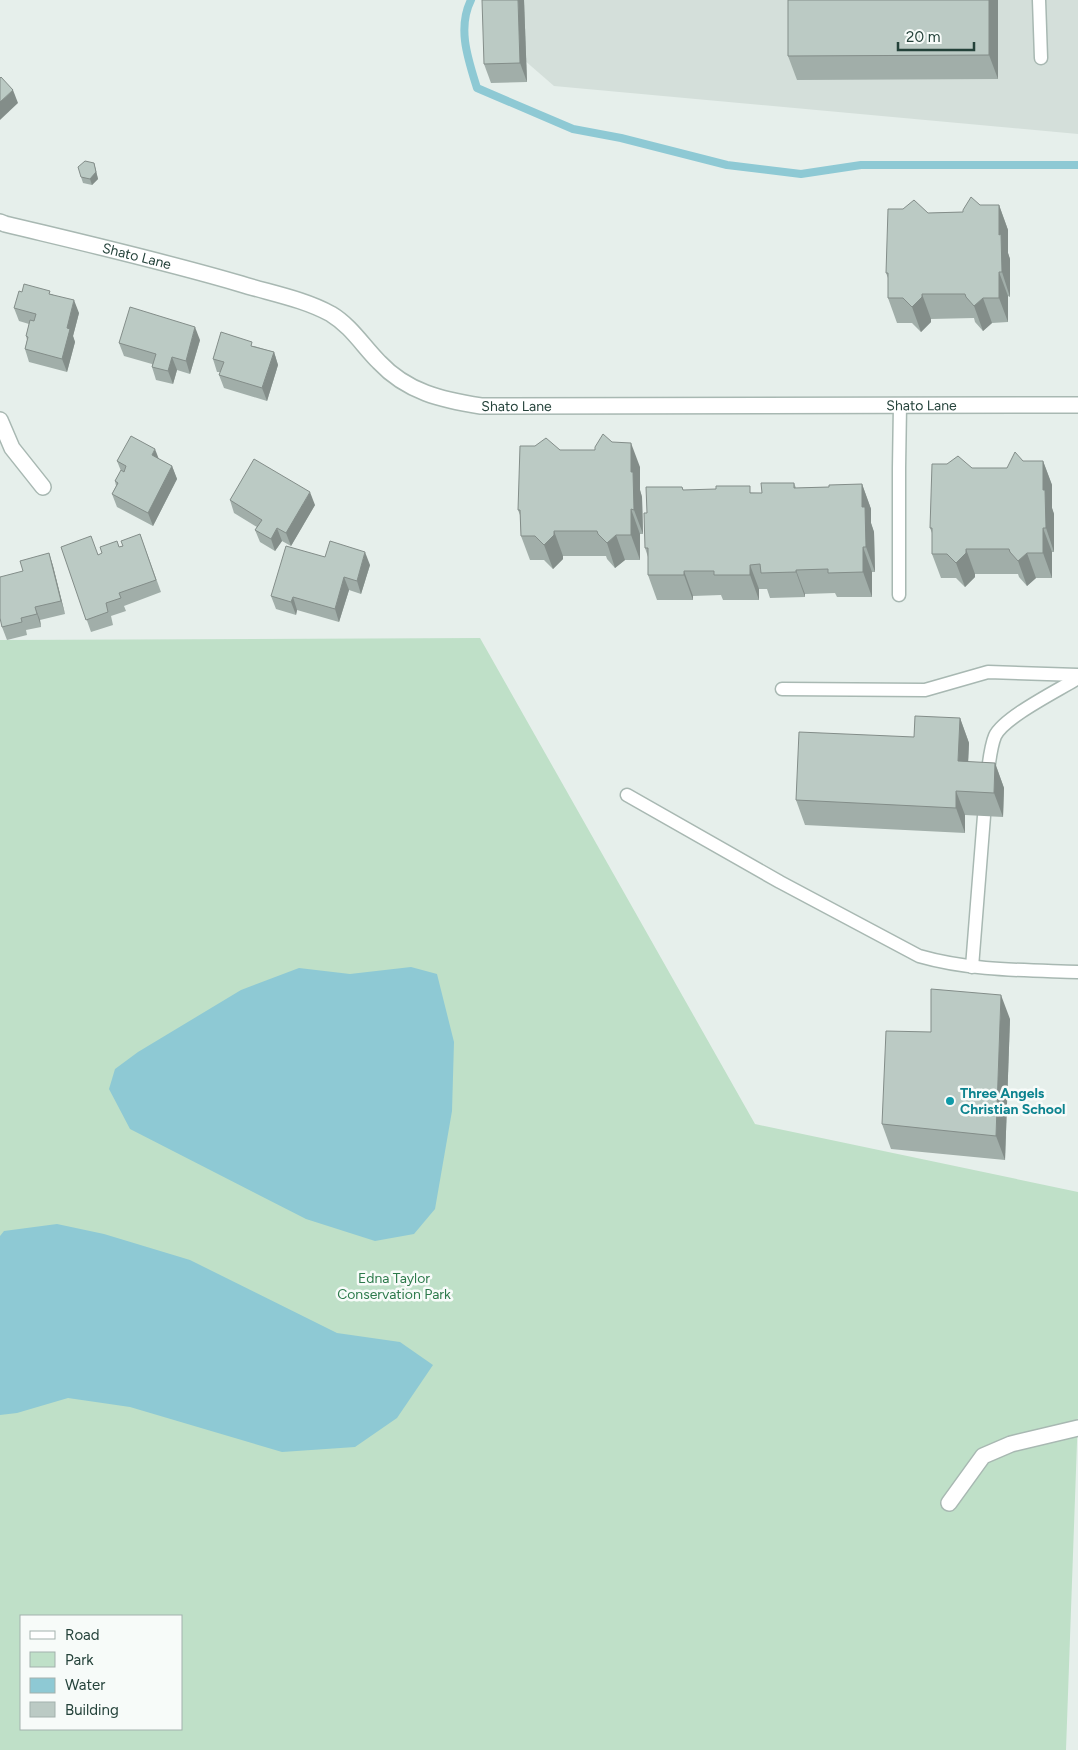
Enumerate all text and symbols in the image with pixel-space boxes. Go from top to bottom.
scale bar [898,20,974,52]
text: 20 m [906,28,940,46]
street label: Shato Lane [101,239,173,273]
street label: Shato Lane [481,397,552,414]
street label: Shato Lane [886,397,957,414]
place label: Three Angels Christian School [960,1085,1066,1118]
marker: Three Angels Christian School [944,1095,956,1107]
park label: Edna Taylor Conservation Park [337,1270,451,1303]
legend [20,1615,182,1730]
text: Road [65,1626,100,1644]
text: Park [65,1651,94,1669]
text: Water [65,1676,105,1694]
text: Building [65,1701,119,1719]

